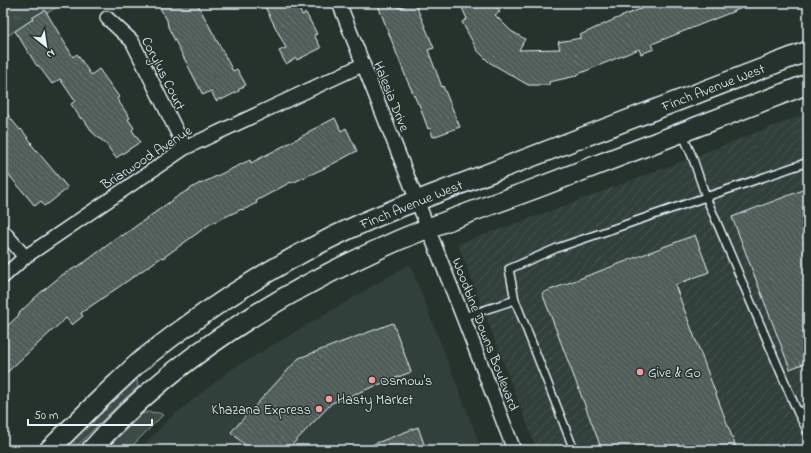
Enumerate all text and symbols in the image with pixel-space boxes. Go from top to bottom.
north arrow [26,26,66,66]
street label: Corylus Court [134,33,190,115]
text: N [43,45,58,63]
street label: Halesia Drive [367,58,415,136]
street label: Finch Avenue West [658,59,769,118]
street label: Briarwood Avenue [96,120,197,196]
street label: Finch Avenue West [356,175,466,236]
street label: Woodbine Downs Boulevard [446,255,524,414]
place label: Give & Go [648,363,701,384]
marker: Give & Go [635,367,645,377]
place label: Osmow's [380,371,432,392]
marker: Osmow's [367,375,377,385]
place label: Hasty Market [337,390,414,412]
marker: Hasty Market [324,394,334,404]
place label: Khazana Express [211,400,311,421]
scale bar [28,401,152,427]
marker: Khazana Express [314,404,324,414]
text: 50 m [34,407,58,425]

